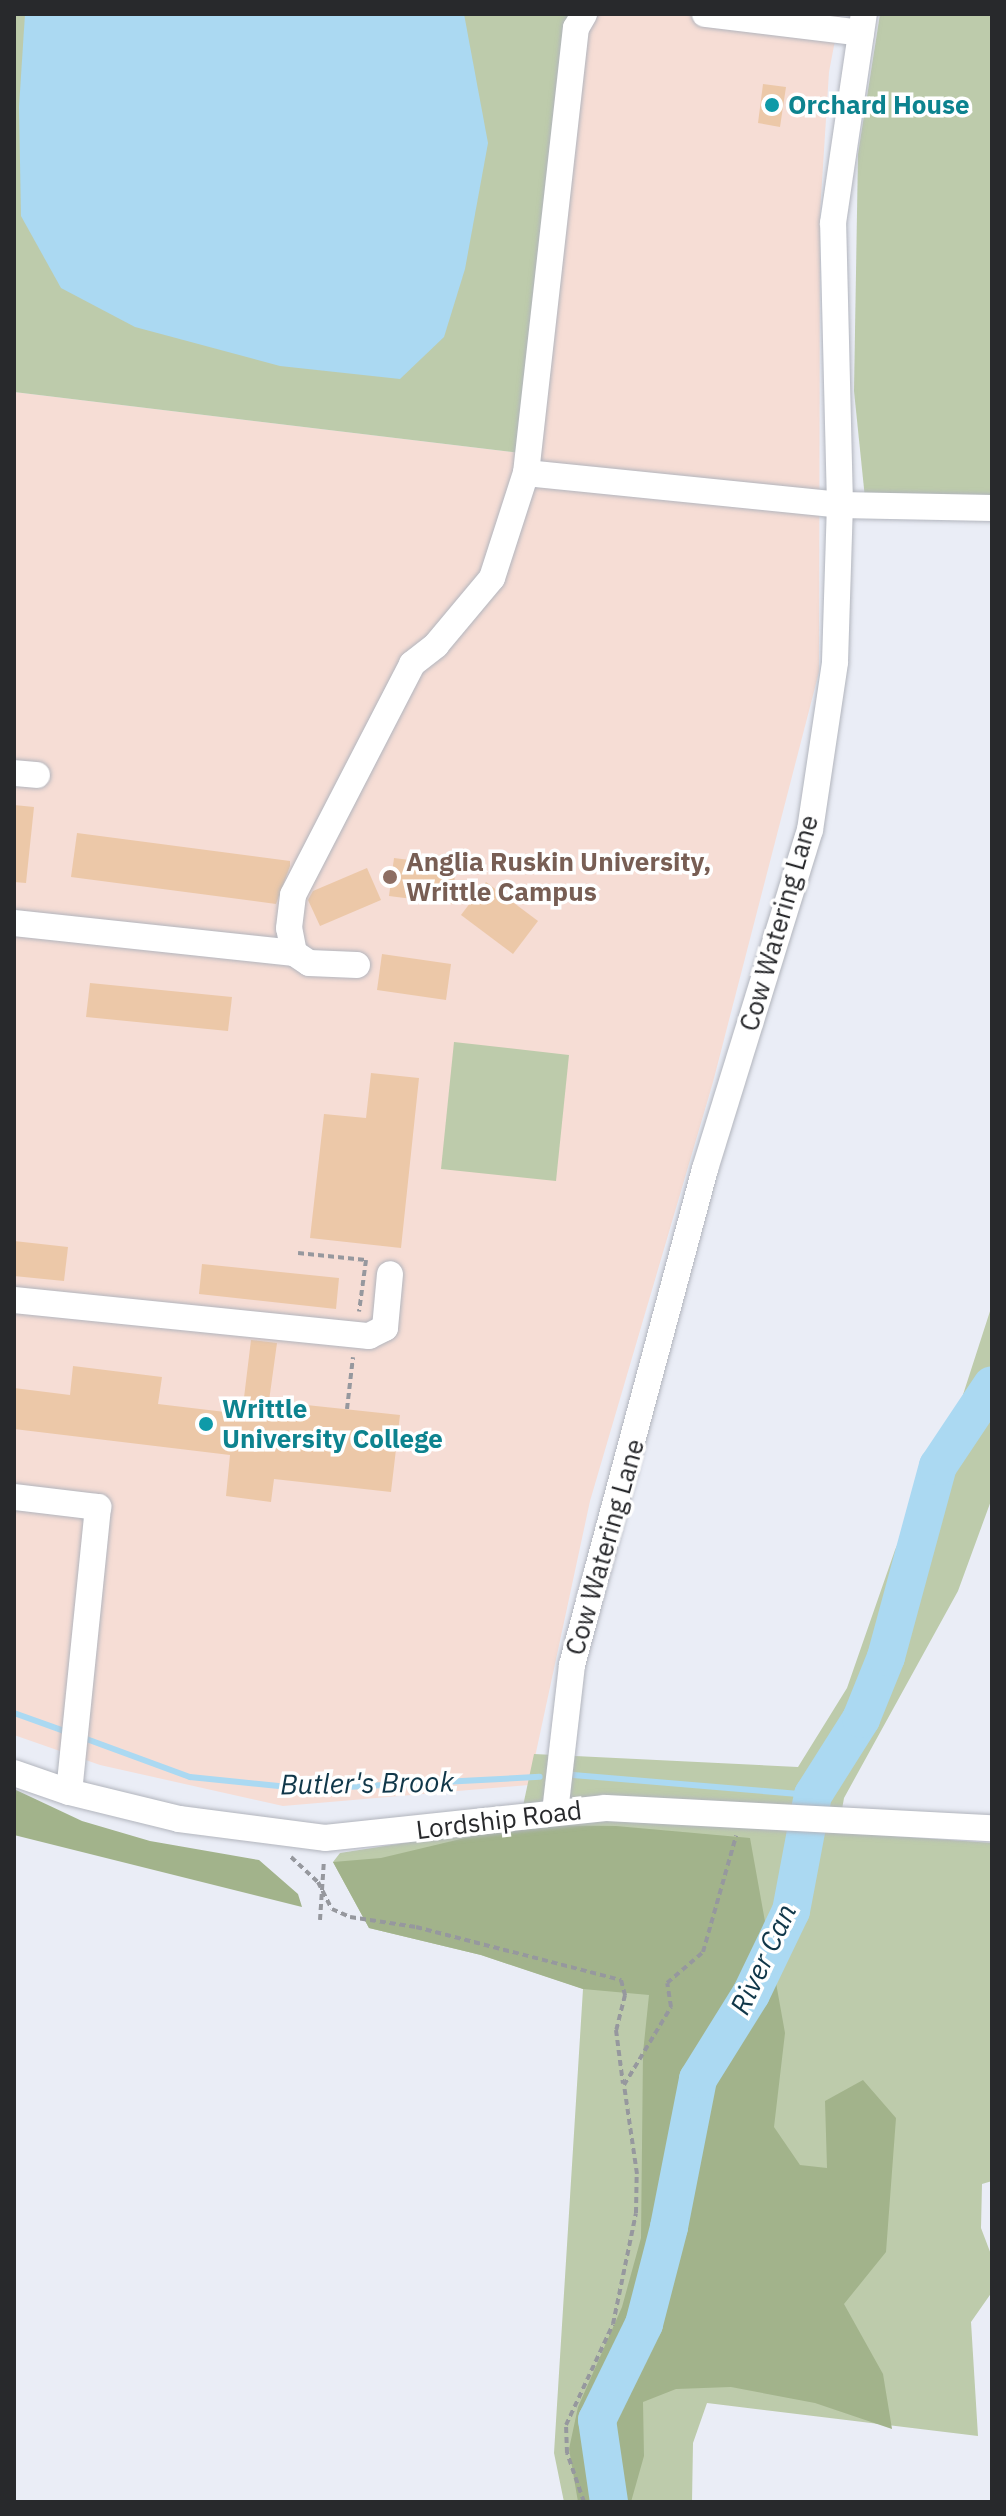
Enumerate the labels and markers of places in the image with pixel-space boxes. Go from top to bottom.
place label: Orchard House [788,89,970,121]
marker: Orchard House [763,96,781,114]
place label: Anglia Ruskin University, Writtle Campus [406,846,711,908]
marker: Anglia Ruskin University, Writtle Campus [381,868,399,886]
place label: Writtle University College [222,1393,443,1454]
marker: Writtle University College [197,1415,215,1433]

